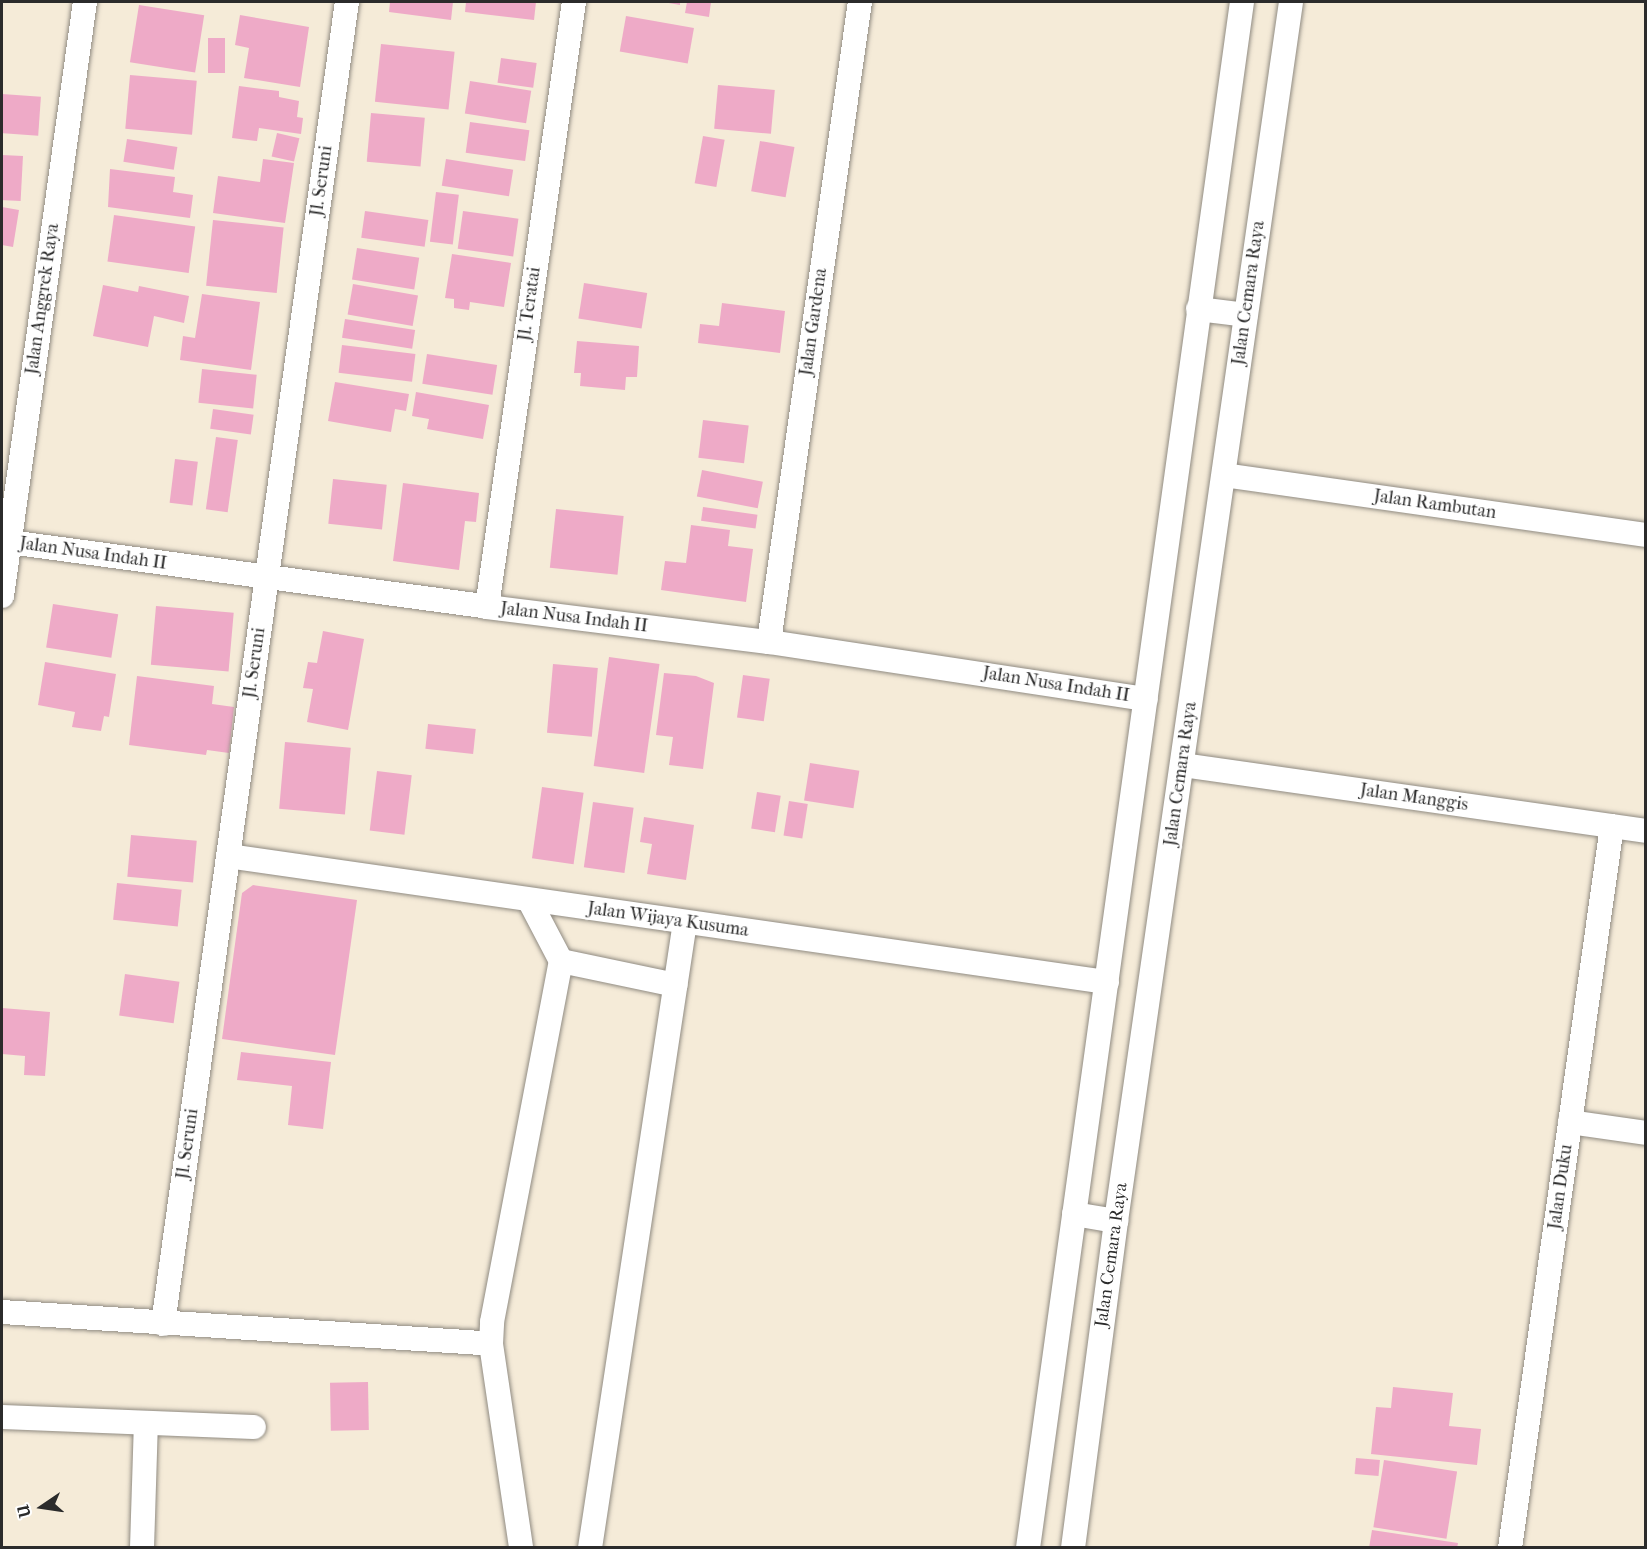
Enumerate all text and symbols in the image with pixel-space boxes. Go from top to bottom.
street label: Jl. Seruni [306,144,338,218]
street label: Jalan Cemara Raya [1228,219,1270,367]
street label: Jalan Anggrek Raya [22,222,64,376]
street label: Jl. Teratai [514,266,546,342]
street label: Jalan Gardena [796,267,832,377]
street label: Jalan Rambutan [1372,486,1498,524]
street label: Jalan Nusa Indah II [18,533,168,575]
street label: Jalan Nusa Indah II [499,598,649,638]
street label: Jl. Seruni [239,626,271,700]
street label: Jalan Nusa Indah II [981,663,1131,707]
street label: Jalan Cemara Raya [1160,700,1202,848]
street label: Jalan Manggis [1359,780,1469,816]
street label: Jalan Wijaya Kusuma [586,898,750,942]
street label: Jl. Seruni [172,1107,204,1181]
street label: Jalan Duku [1544,1143,1578,1231]
street label: Jalan Cemara Raya [1091,1181,1133,1329]
north arrow [12,1477,72,1537]
text: U [13,1503,35,1519]

